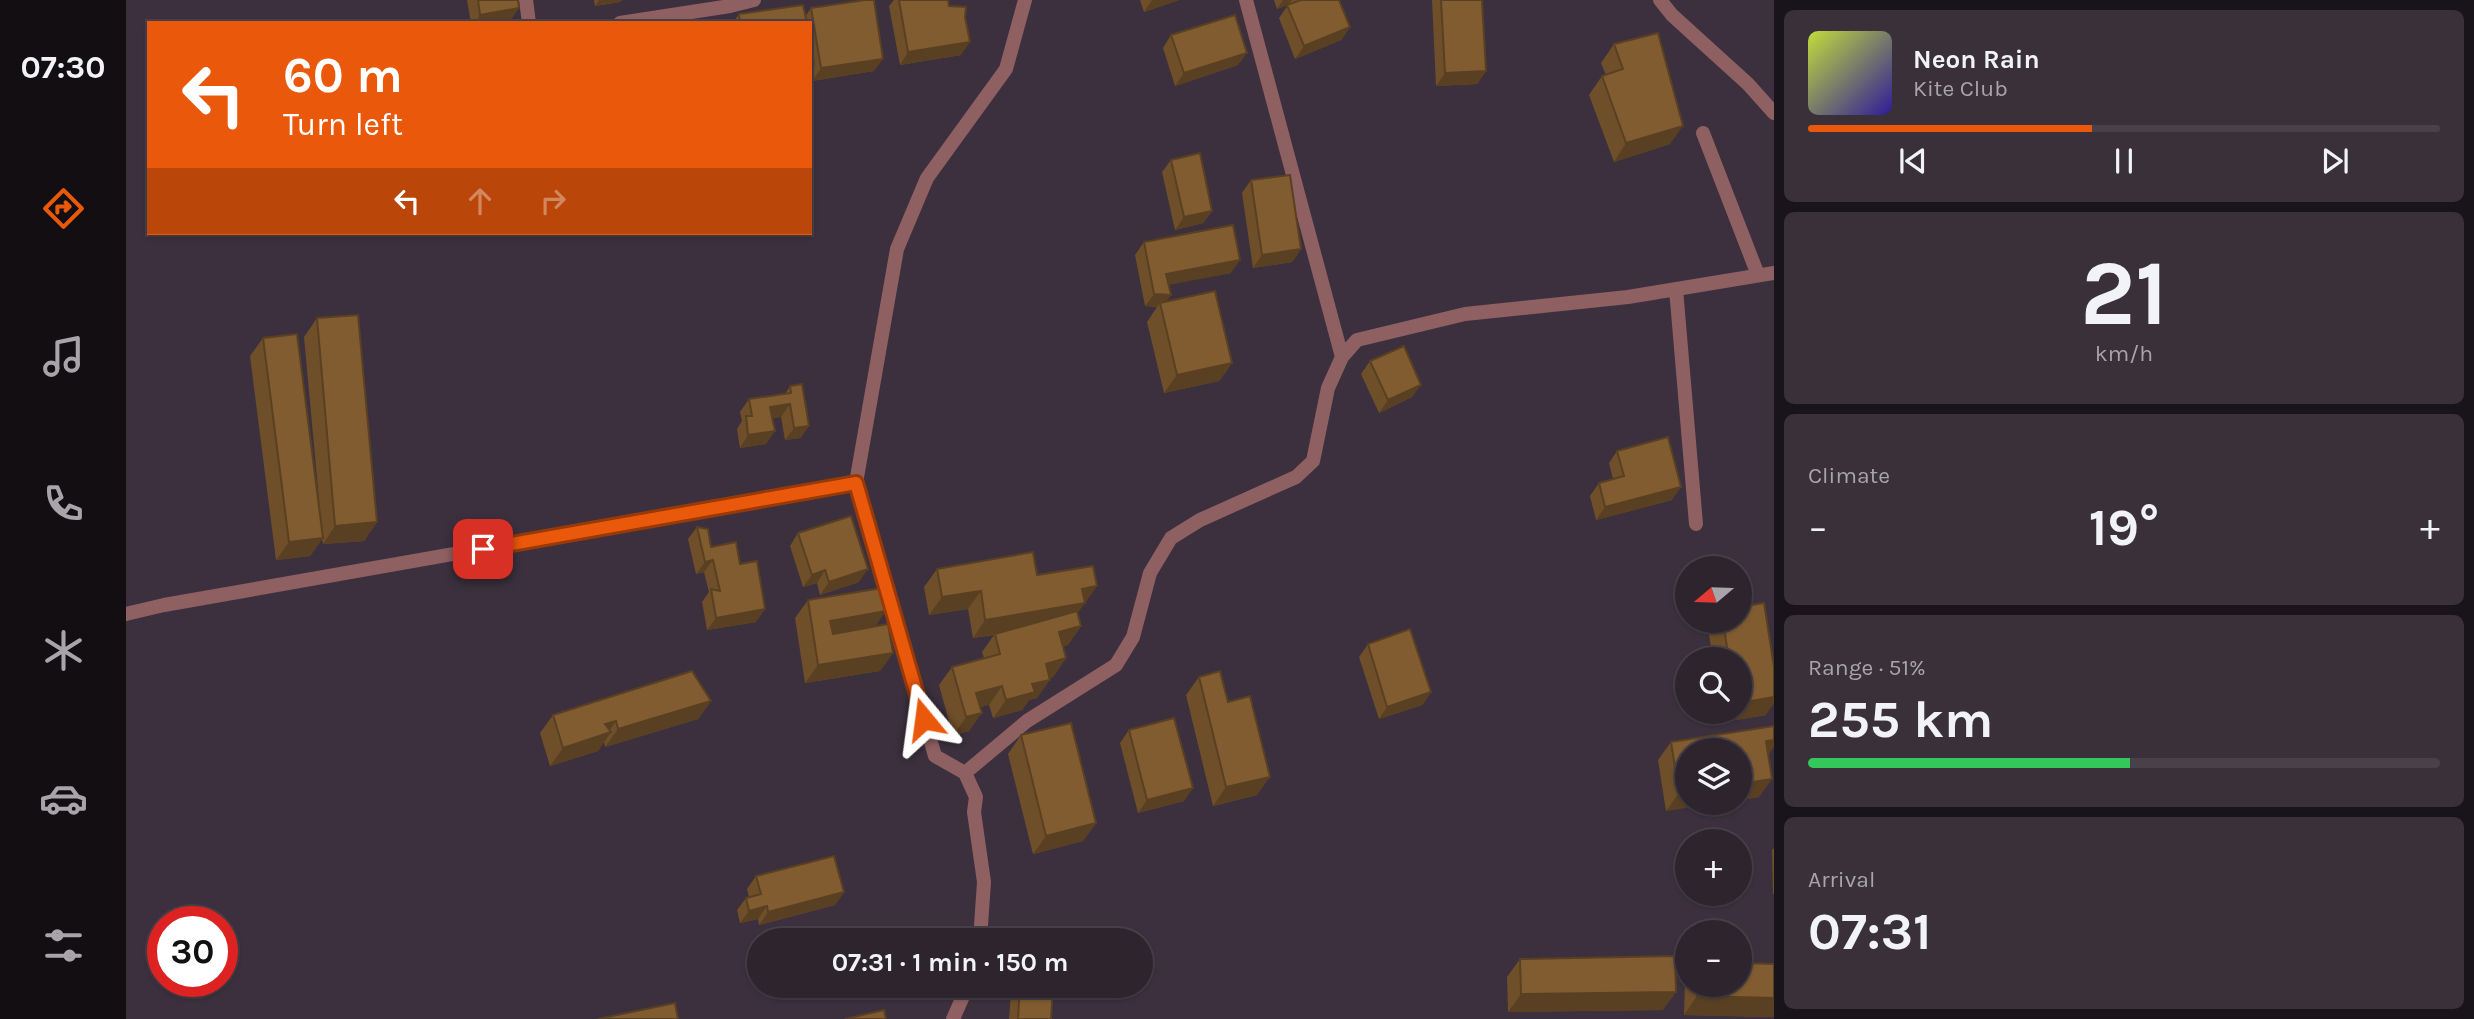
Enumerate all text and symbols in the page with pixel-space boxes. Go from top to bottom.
text: Neon Rain [1913,44,2040,75]
text: 60 m [283,47,403,104]
text: 07:30 [21,49,105,86]
icon: left [168,49,259,140]
text: Kite Club [1913,75,2008,102]
text: Turn left [283,106,403,143]
icon: previous [1894,142,1932,180]
icon: pause [2105,142,2143,180]
icon: next [2316,142,2354,180]
icon: left [388,182,426,220]
icon: ahead [461,182,499,220]
icon: right [534,182,572,220]
icon: directions [39,184,88,233]
text: 21 [2080,241,2168,347]
icon: music [39,332,88,381]
text: km/h [2095,340,2153,367]
text: Climate [1808,462,1890,489]
icon: phone [39,479,88,528]
text: 19° [2089,497,2159,558]
text: − [1808,505,1828,550]
text: + [2420,505,2440,550]
pin [453,519,513,579]
icon: arrive [464,530,502,568]
north arrow [1675,556,1752,634]
map controls [1675,556,1752,997]
icon: climate [39,626,88,675]
button: search [1675,647,1752,724]
text: Range · 51% [1808,654,1926,681]
position arrow [887,682,961,756]
text: 255 km [1808,689,1993,750]
button: layers [1675,738,1752,815]
icon: car [39,774,88,823]
button: + [1675,829,1752,906]
text: Arrival [1808,866,1875,893]
text: 07:31 [1808,901,1932,962]
speed limit sign: 30 [147,906,238,997]
button: − [1675,920,1752,997]
icon: filters [39,921,88,970]
text: 07:31 · 1 min · 150 m [832,947,1068,978]

